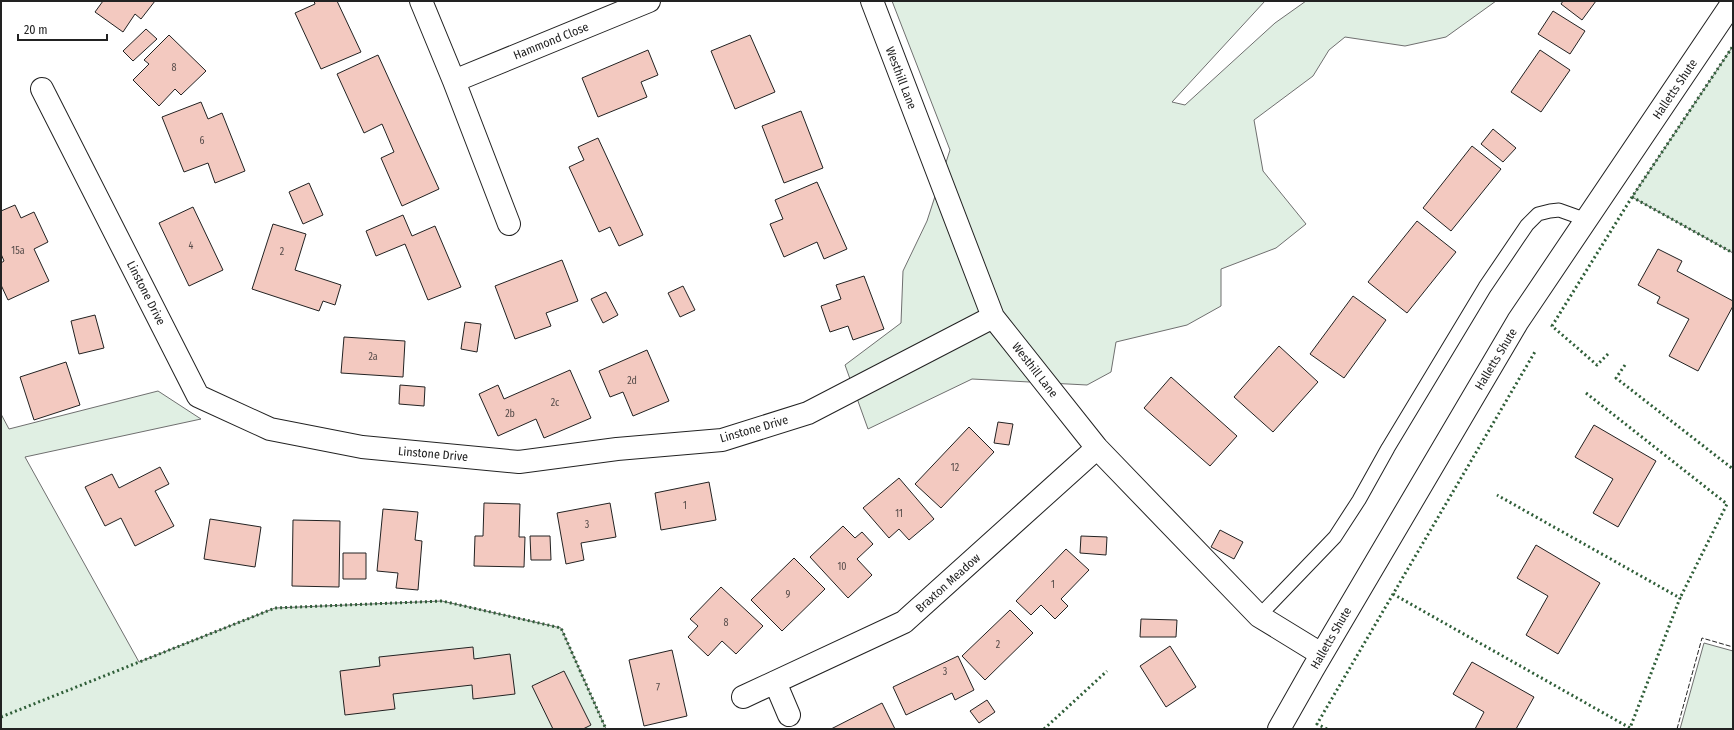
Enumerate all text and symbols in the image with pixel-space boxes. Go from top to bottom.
scale bar [18,16,107,42]
street label: Hammond Close [511,20,591,62]
text: 20 m [24,23,48,37]
street label: Westhill Lane [883,45,919,111]
street label: Halletts Shute [1650,56,1700,122]
house number: 8 [172,62,177,74]
house number: 6 [200,135,205,147]
house number: 4 [189,240,194,252]
house number: 15a [11,245,25,257]
house number: 2 [280,246,285,258]
street label: Linstone Drive [124,258,168,328]
street label: Halletts Shute [1472,326,1520,392]
street label: Westhill Lane [1009,340,1061,400]
house number: 2a [368,351,378,363]
house number: 2d [627,375,637,387]
house number: 2c [551,397,560,409]
house number: 2b [505,408,515,420]
street label: Linstone Drive [718,413,790,445]
street label: Linstone Drive [397,444,469,464]
house number: 12 [951,462,960,474]
house number: 1 [683,500,687,512]
house number: 11 [895,508,903,520]
house number: 3 [585,519,590,531]
street label: Braxton Meadow [913,550,983,615]
house number: 10 [837,561,847,573]
house number: 1 [1051,579,1055,591]
house number: 9 [786,589,791,601]
street label: Halletts Shute [1308,604,1354,671]
house number: 8 [724,617,729,629]
house number: 2 [996,639,1001,651]
house number: 3 [943,666,948,678]
house number: 7 [656,682,660,694]

